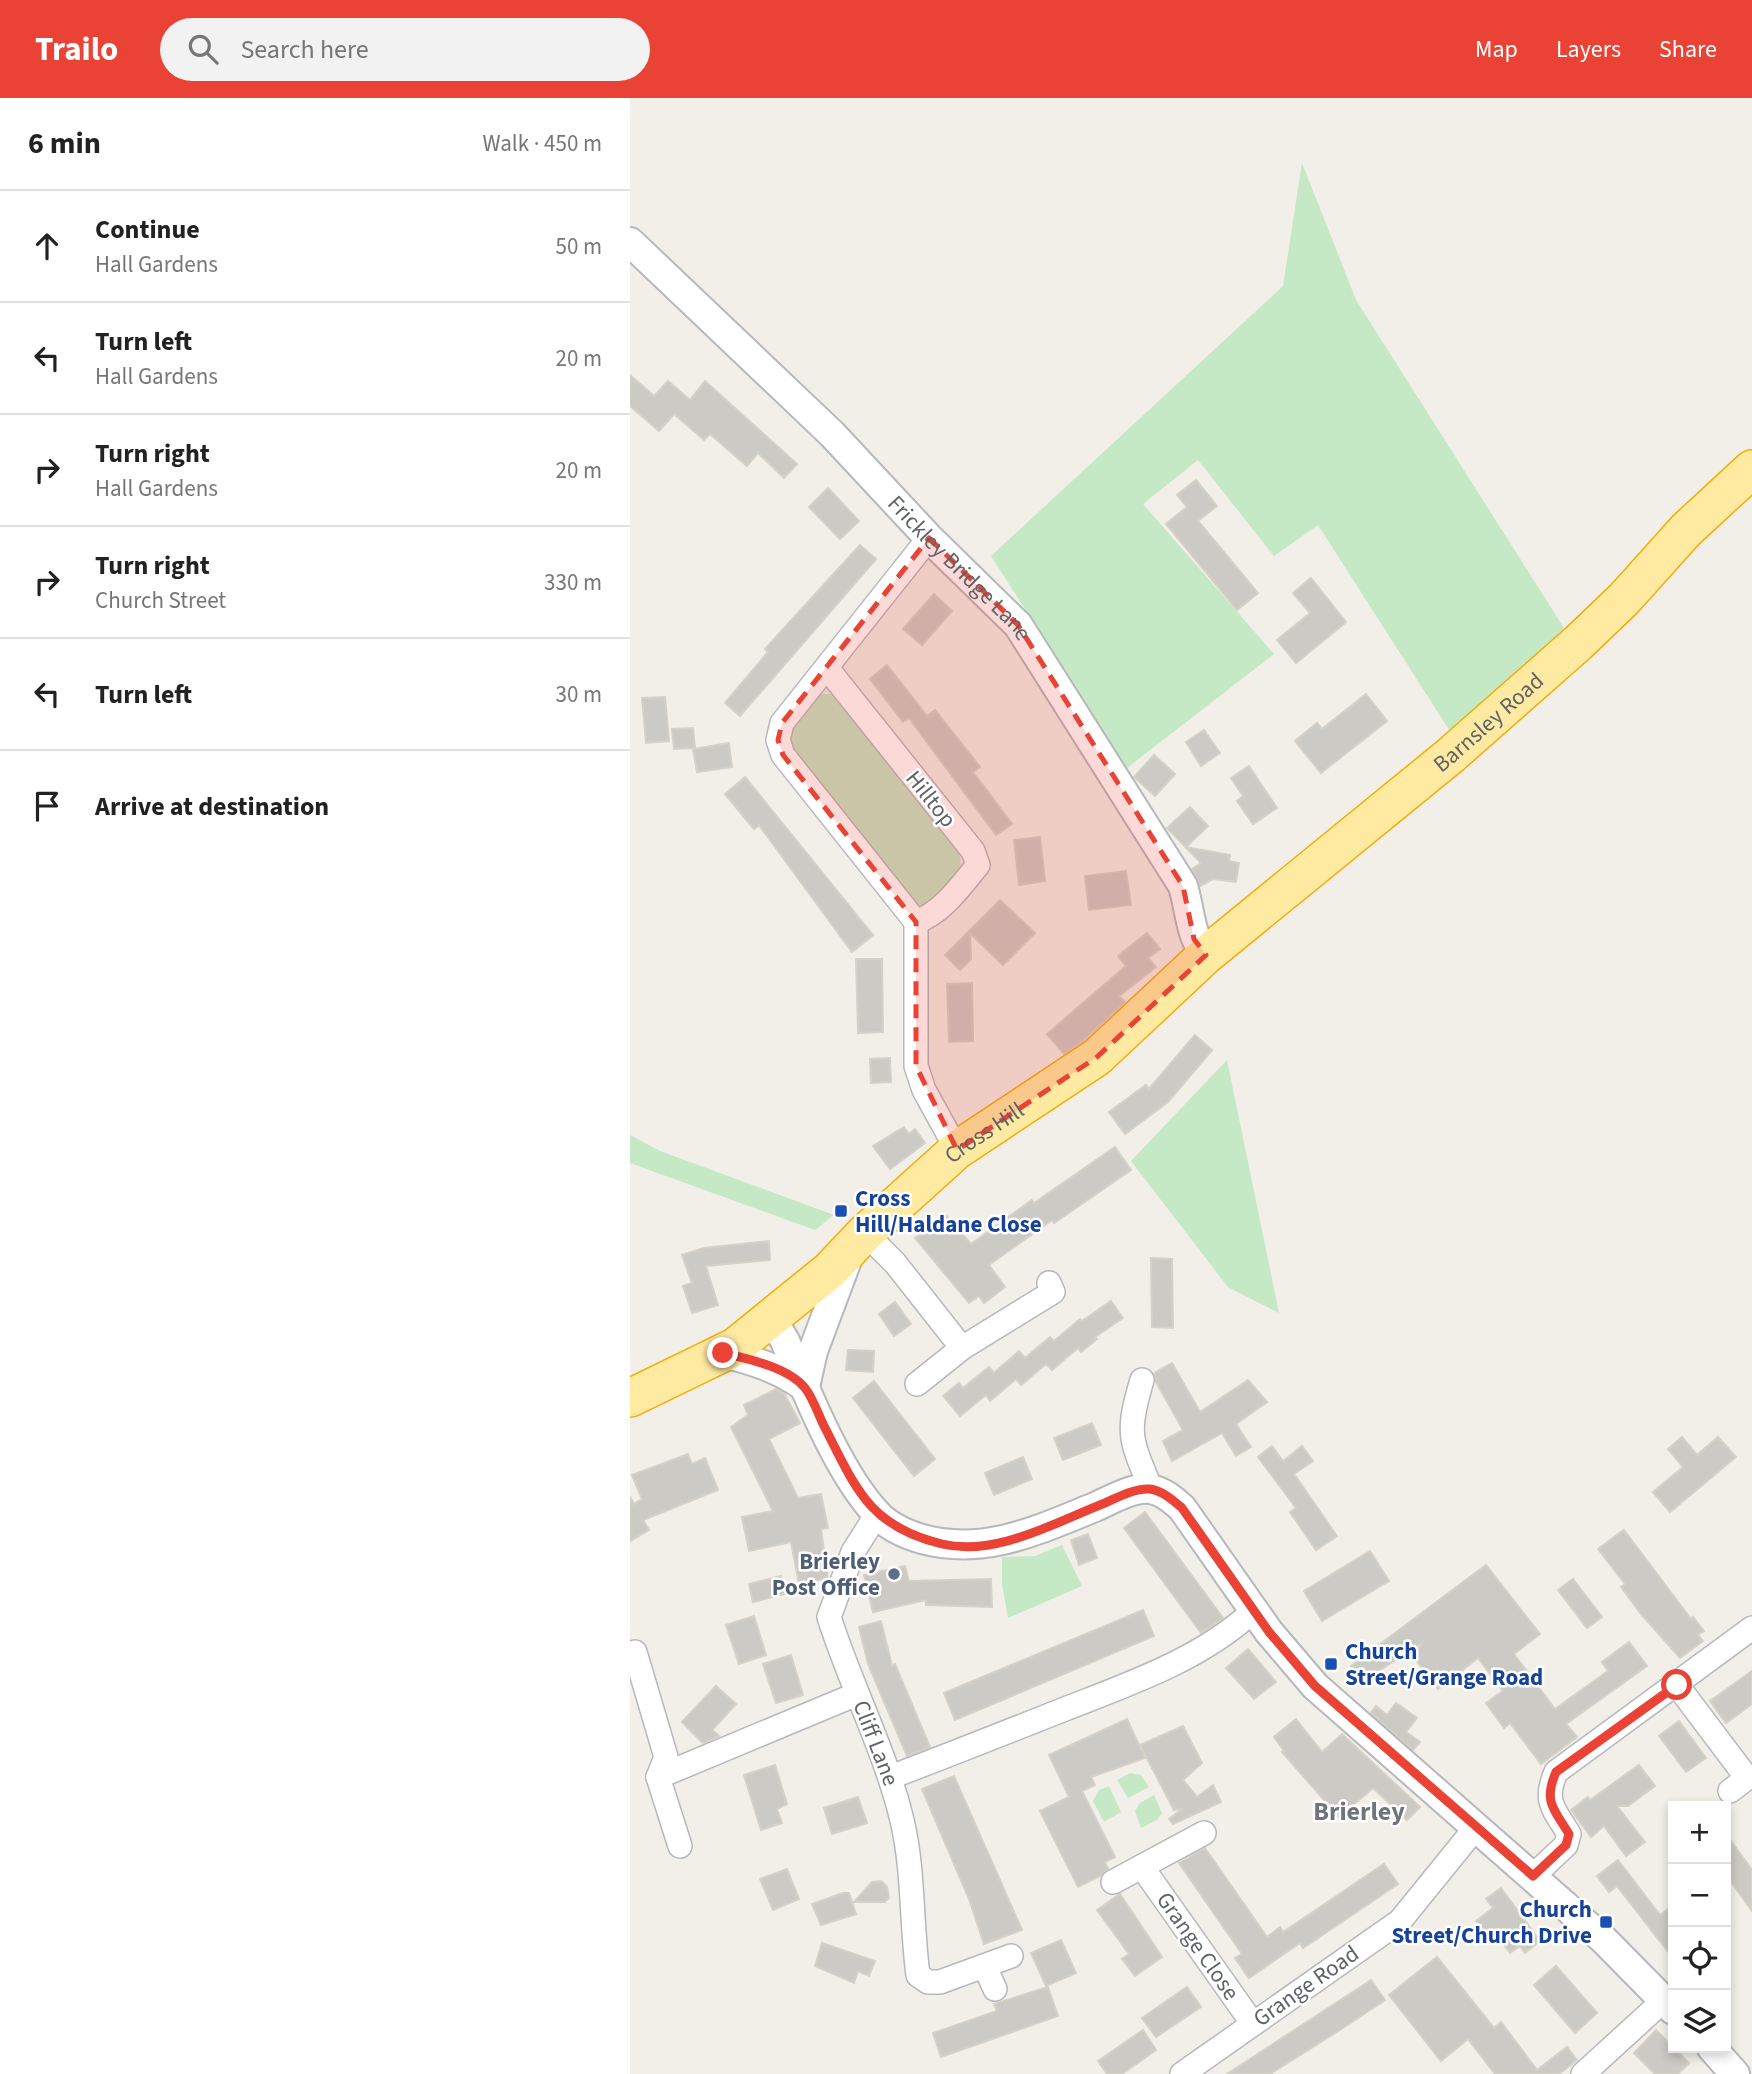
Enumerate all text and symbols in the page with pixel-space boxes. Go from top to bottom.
search box [160,18,650,81]
text: Trailo [35,26,118,73]
icon: search [184,30,222,68]
text: Search here [240,31,369,68]
text: Map [1475,32,1518,67]
text: Layers [1556,32,1621,67]
text: Share [1659,32,1717,67]
text: 6 min [28,122,101,165]
text: Walk · 450 m [483,127,602,160]
text: Continue [95,211,200,248]
icon: ahead [28,227,66,265]
text: 50 m [555,230,602,263]
text: Hall Gardens [95,248,218,281]
text: Turn left [95,323,192,360]
icon: left [28,339,66,377]
text: 20 m [555,342,602,375]
text: Hall Gardens [95,360,218,393]
text: Turn right [95,435,210,472]
icon: right [28,451,66,489]
text: 20 m [555,454,602,487]
text: Hall Gardens [95,472,218,505]
street label: Frickley Bridge Lane [880,488,1040,647]
text: Turn right [95,547,210,584]
icon: right [28,563,66,601]
text: 330 m [544,566,602,599]
text: Church Street [95,584,226,617]
street label: Barnsley Road [1426,664,1551,780]
icon: left [28,675,66,713]
text: Turn left [95,676,192,713]
text: 30 m [555,678,602,711]
street label: Hilltop [898,763,964,835]
icon: arrive [28,787,66,825]
text: Arrive at destination [95,788,329,825]
street label: Cross Hill [937,1094,1030,1171]
place label: Cross Hill/Haldane Close [855,1182,1042,1241]
marker: Cross Hill/Haldane Close [833,1203,849,1219]
route end [707,1337,738,1368]
place label: Brierley Post Office [772,1545,880,1604]
marker: Brierley Post Office [886,1566,902,1582]
place label: Church Street/Grange Road [1345,1635,1543,1694]
marker: Church Street/Grange Road [1323,1656,1339,1672]
route start [1661,1669,1692,1700]
street label: Cliff Lane [845,1695,907,1791]
district label: Brierley [1313,1793,1405,1830]
map controls [1668,1801,1731,2053]
button: + [1668,1801,1731,1864]
button: − [1668,1864,1731,1927]
street label: Grange Close [1148,1885,1248,2007]
place label: Church Street/Church Drive [1391,1893,1592,1952]
marker: Church Street/Church Drive [1598,1914,1614,1930]
button: locate [1668,1927,1731,1990]
street label: Grange Road [1246,1937,1366,2035]
button: layers [1668,1990,1731,2053]

